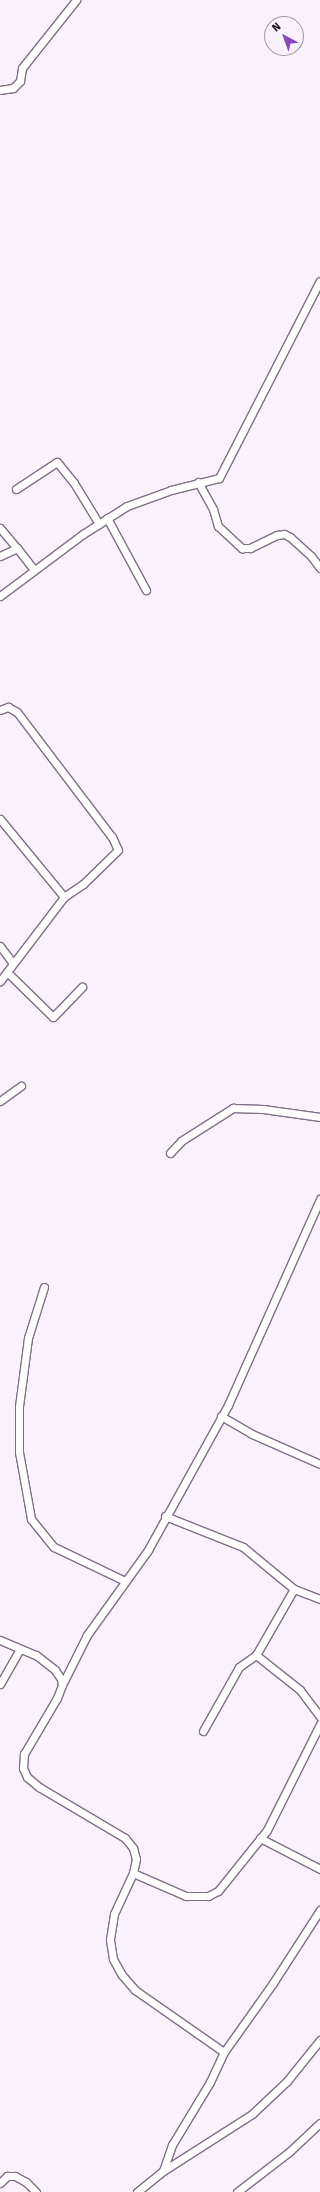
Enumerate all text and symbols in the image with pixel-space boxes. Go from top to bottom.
north arrow [264,16,304,56]
text: N [269,20,283,35]

